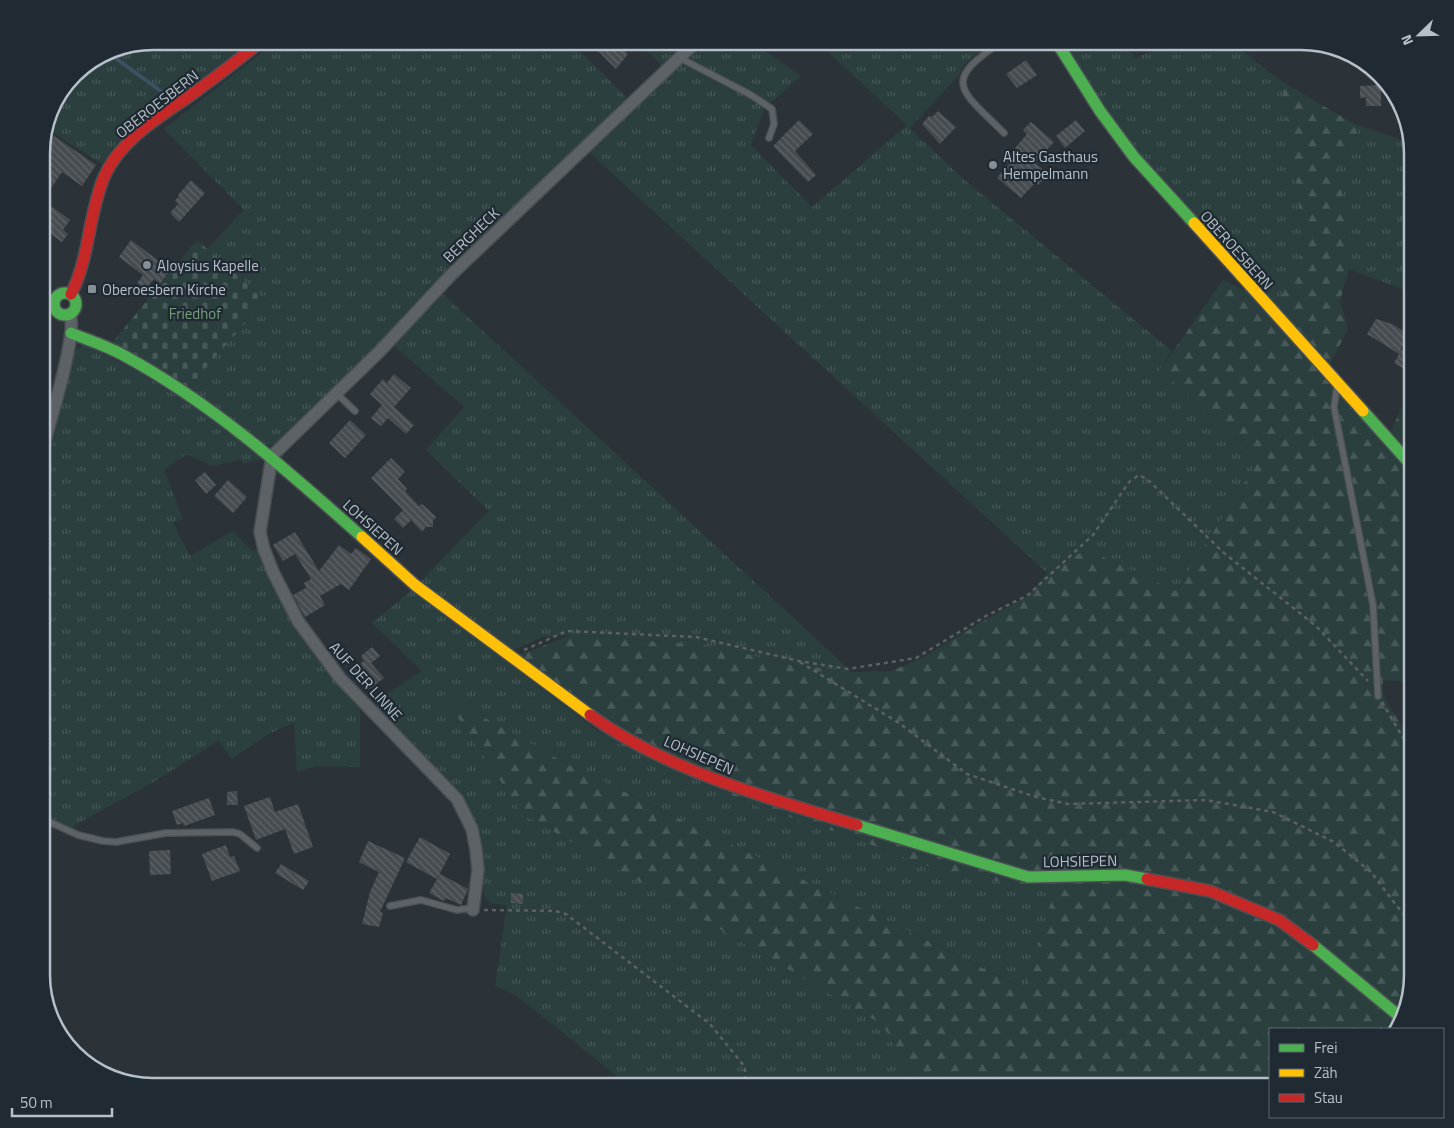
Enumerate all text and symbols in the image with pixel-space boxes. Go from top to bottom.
north arrow [1394,10,1444,60]
text: N [1395,32,1418,49]
street label: OBEROESBERN [111,64,203,144]
place label: Altes Gasthaus Hempelmann [1003,145,1098,185]
marker: Altes Gasthaus Hempelmann [987,159,999,171]
street label: BERGHECK [437,202,505,268]
street label: OBEROESBERN [1195,205,1279,295]
place label: Aloysius Kapelle [157,254,259,277]
marker: Aloysius Kapelle [141,259,153,271]
place label: Oberoesbern Kirche [102,278,226,301]
marker: Oberoesbern Kirche [86,283,98,295]
park label: Friedhof [169,302,221,325]
street label: LOHSIEPEN [338,494,408,560]
street label: AUF DER LINNE [324,636,408,726]
street label: LOHSIEPEN [660,729,738,781]
street label: LOHSIEPEN [1043,849,1117,873]
legend [1269,1028,1444,1118]
text: Frei [1314,1036,1337,1059]
text: Zäh [1314,1061,1338,1084]
scale bar [12,1086,112,1118]
text: Stau [1314,1086,1343,1109]
text: 50 m [20,1091,53,1114]

